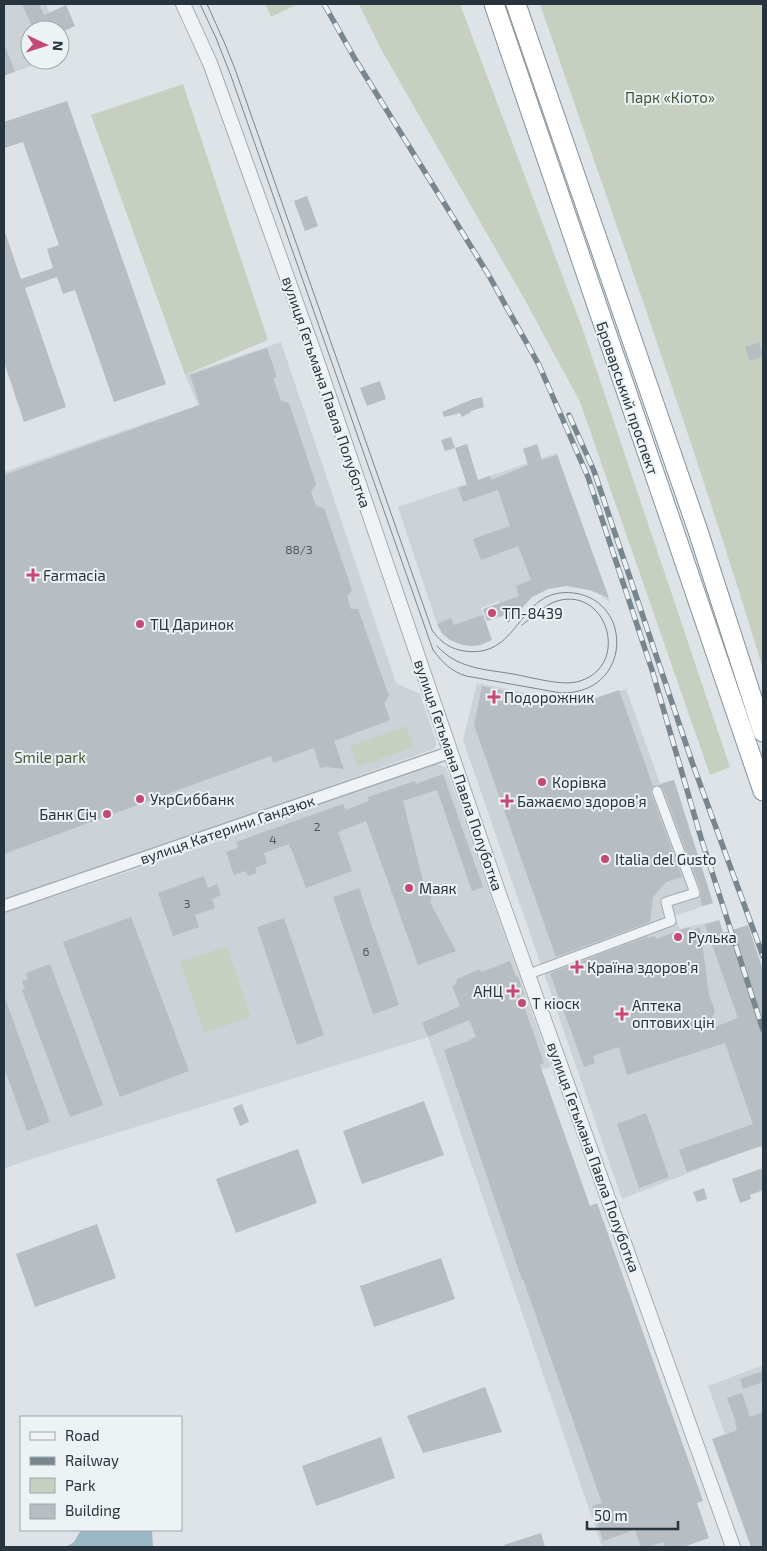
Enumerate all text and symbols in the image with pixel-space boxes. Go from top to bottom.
north arrow [20,20,70,70]
text: N [50,40,67,52]
park label: Парк «Кіото» [625,88,715,106]
street label: вулиця Гетьмана Павла Полуботка [278,274,375,511]
street label: Броварський проспект [593,319,663,477]
house number: 88/3 [285,542,313,556]
place label: Farmacia [43,566,106,584]
marker: Farmacia [27,569,39,581]
place label: ТП-8439 [502,604,563,622]
marker: ТП-8439 [486,607,498,619]
place label: ТЦ Даринок [150,615,234,633]
marker: ТЦ Даринок [134,618,146,630]
street label: вулиця Гетьмана Павла Полуботка [410,657,507,894]
place label: Подорожник [504,688,594,706]
marker: Подорожник [488,691,500,703]
park label: Smile park [14,748,86,766]
place label: Корівка [552,773,607,791]
marker: Корівка [536,776,548,788]
place label: УкрСиббанк [150,790,234,808]
street label: вулиця Катерини Гандзюк [137,791,317,868]
place label: Бажаємо здоровʼя [517,792,647,810]
marker: УкрСиббанк [134,793,146,805]
marker: Бажаємо здоровʼя [501,795,513,807]
place label: Банк Січ [39,805,97,823]
marker: Банк Січ [101,808,113,820]
house number: 2 [314,819,321,833]
house number: 4 [269,832,277,846]
place label: Italia del Gusto [615,850,717,868]
marker: Italia del Gusto [599,853,611,865]
place label: Маяк [419,879,457,897]
marker: Маяк [403,882,415,894]
house number: 3 [184,896,190,910]
place label: Рулька [688,928,737,947]
marker: Рулька [672,931,684,943]
house number: 6 [363,944,370,958]
place label: Країна здоров'я [587,958,698,976]
marker: Країна здоров'я [571,961,583,973]
place label: АНЦ [473,982,503,1000]
marker: АНЦ [507,985,519,997]
place label: Т кіоск [532,994,580,1012]
place label: Аптека оптових цін [632,996,715,1031]
marker: Т кіоск [516,997,528,1009]
marker: Аптека оптових цін [616,1008,628,1020]
street label: вулиця Гетьмана Павла Полуботка [543,1039,644,1275]
legend [20,1416,182,1531]
text: Road [65,1426,100,1444]
text: Railway [65,1451,119,1469]
text: Park [65,1476,96,1494]
scale bar [587,1498,678,1530]
text: Building [65,1501,121,1519]
text: 50 m [594,1506,628,1524]

